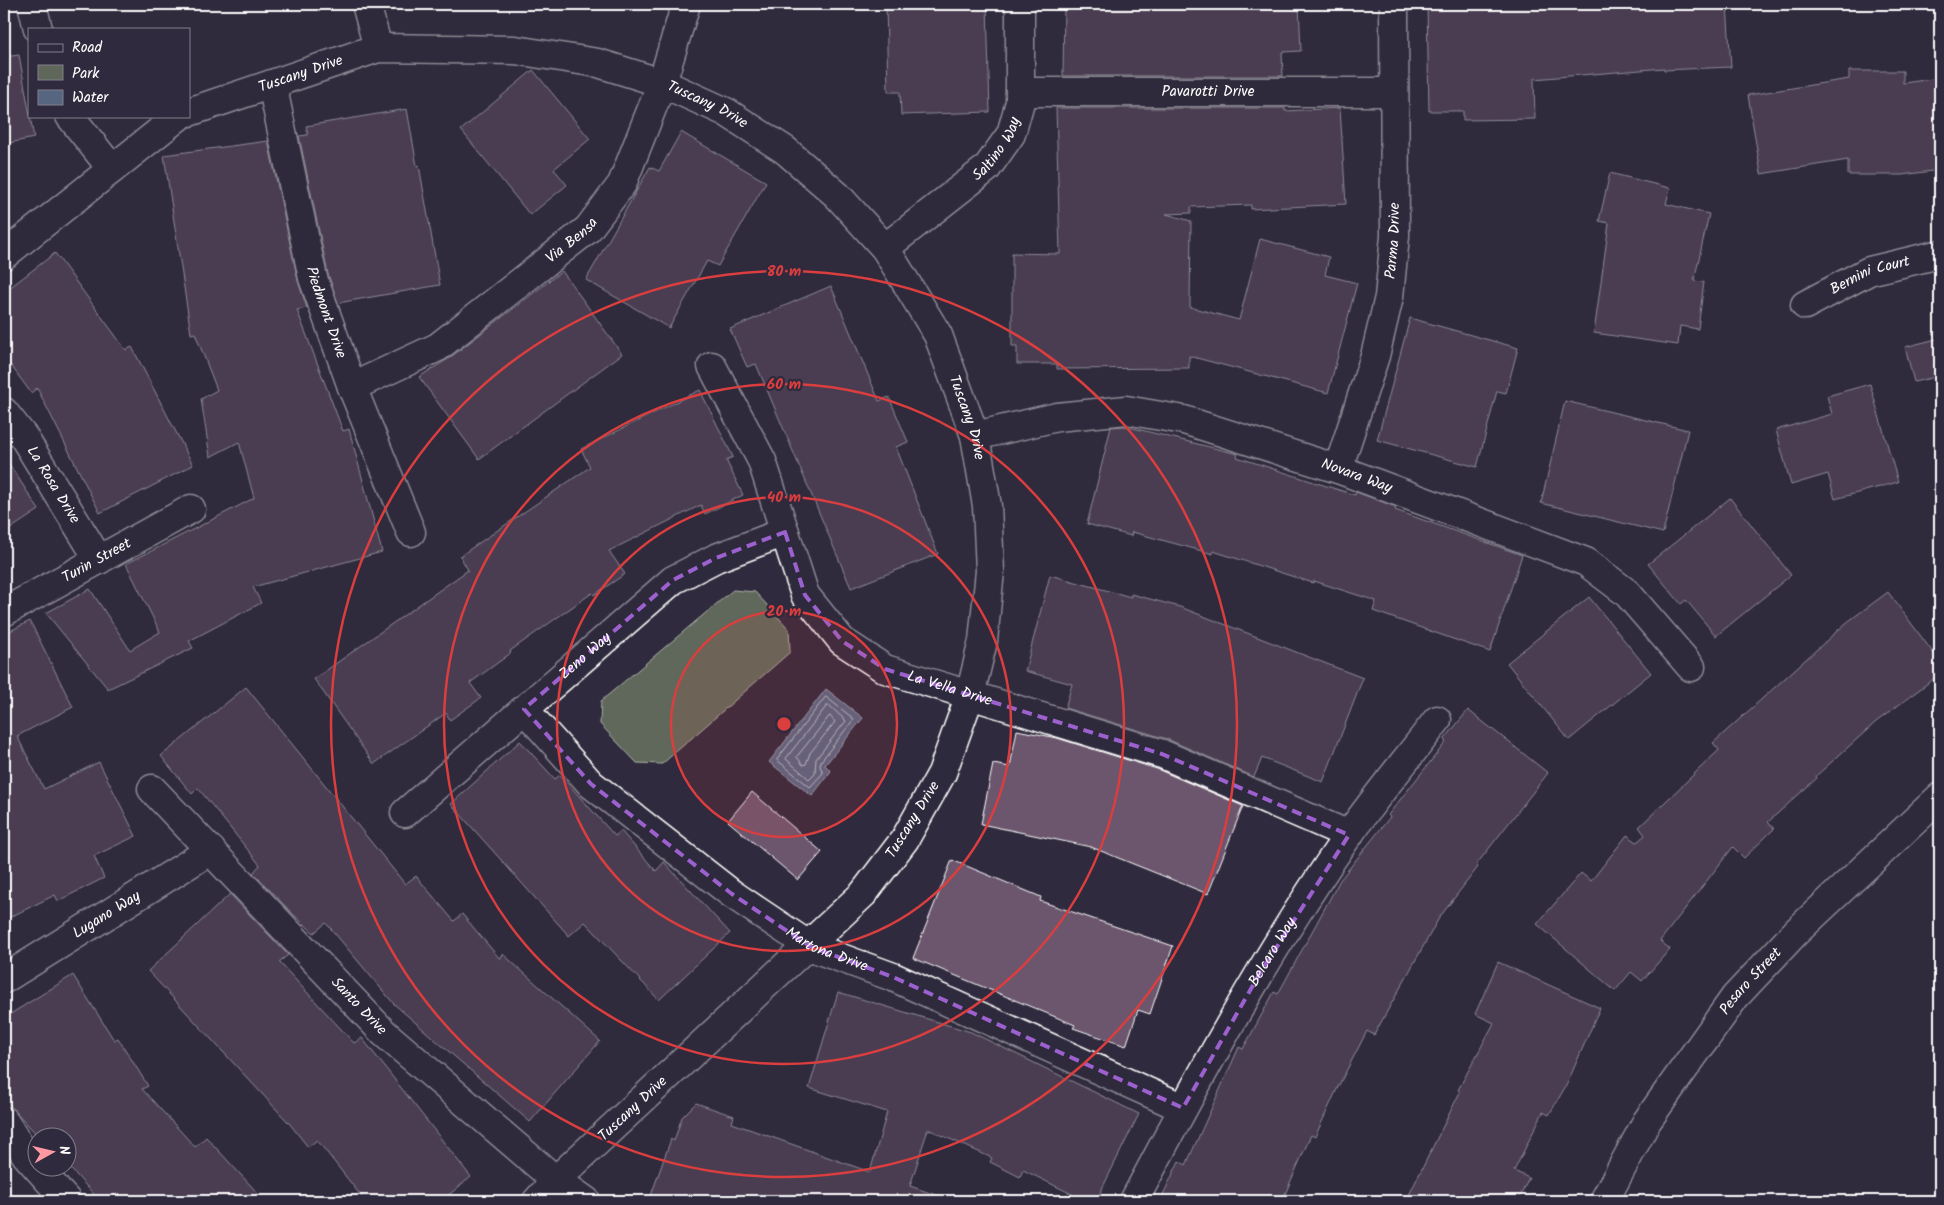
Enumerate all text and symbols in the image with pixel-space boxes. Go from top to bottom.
legend [28,28,190,118]
text: Road [72,36,103,60]
street label: Tuscany Drive [255,49,346,100]
text: Park [72,62,100,86]
street label: Tuscany Drive [663,75,753,135]
street label: Pavarotti Drive [1162,80,1255,104]
text: Water [72,86,109,110]
street label: Saltino Way [967,113,1027,187]
street label: Parma Drive [1379,202,1407,280]
street label: Via Bensa [541,213,605,270]
street label: Bernini Court [1826,250,1912,302]
text: 80 m [767,260,801,284]
street label: Piedmont Drive [299,265,353,362]
street label: Tuscany Drive [942,372,991,462]
text: 60 m [767,373,801,397]
street label: La Rosa Drive [20,441,86,529]
street label: Novara Way [1318,452,1397,501]
text: 40 m [767,486,801,510]
street label: Turin Street [58,532,136,590]
text: 20 m [767,600,801,624]
street label: Zeno Way [554,626,618,686]
street label: La Vella Drive [904,664,995,713]
centre of rings [775,715,793,733]
street label: Tuscany Drive [880,776,947,864]
street label: Lugano Way [68,884,146,945]
street label: Belcaro Way [1242,912,1304,991]
street label: Martona Drive [780,921,872,979]
street label: Pesaro Street [1714,942,1788,1020]
street label: Santo Drive [325,972,393,1041]
street label: Tuscany Drive [593,1070,673,1148]
north arrow [28,1128,78,1178]
text: N [52,1144,75,1156]

